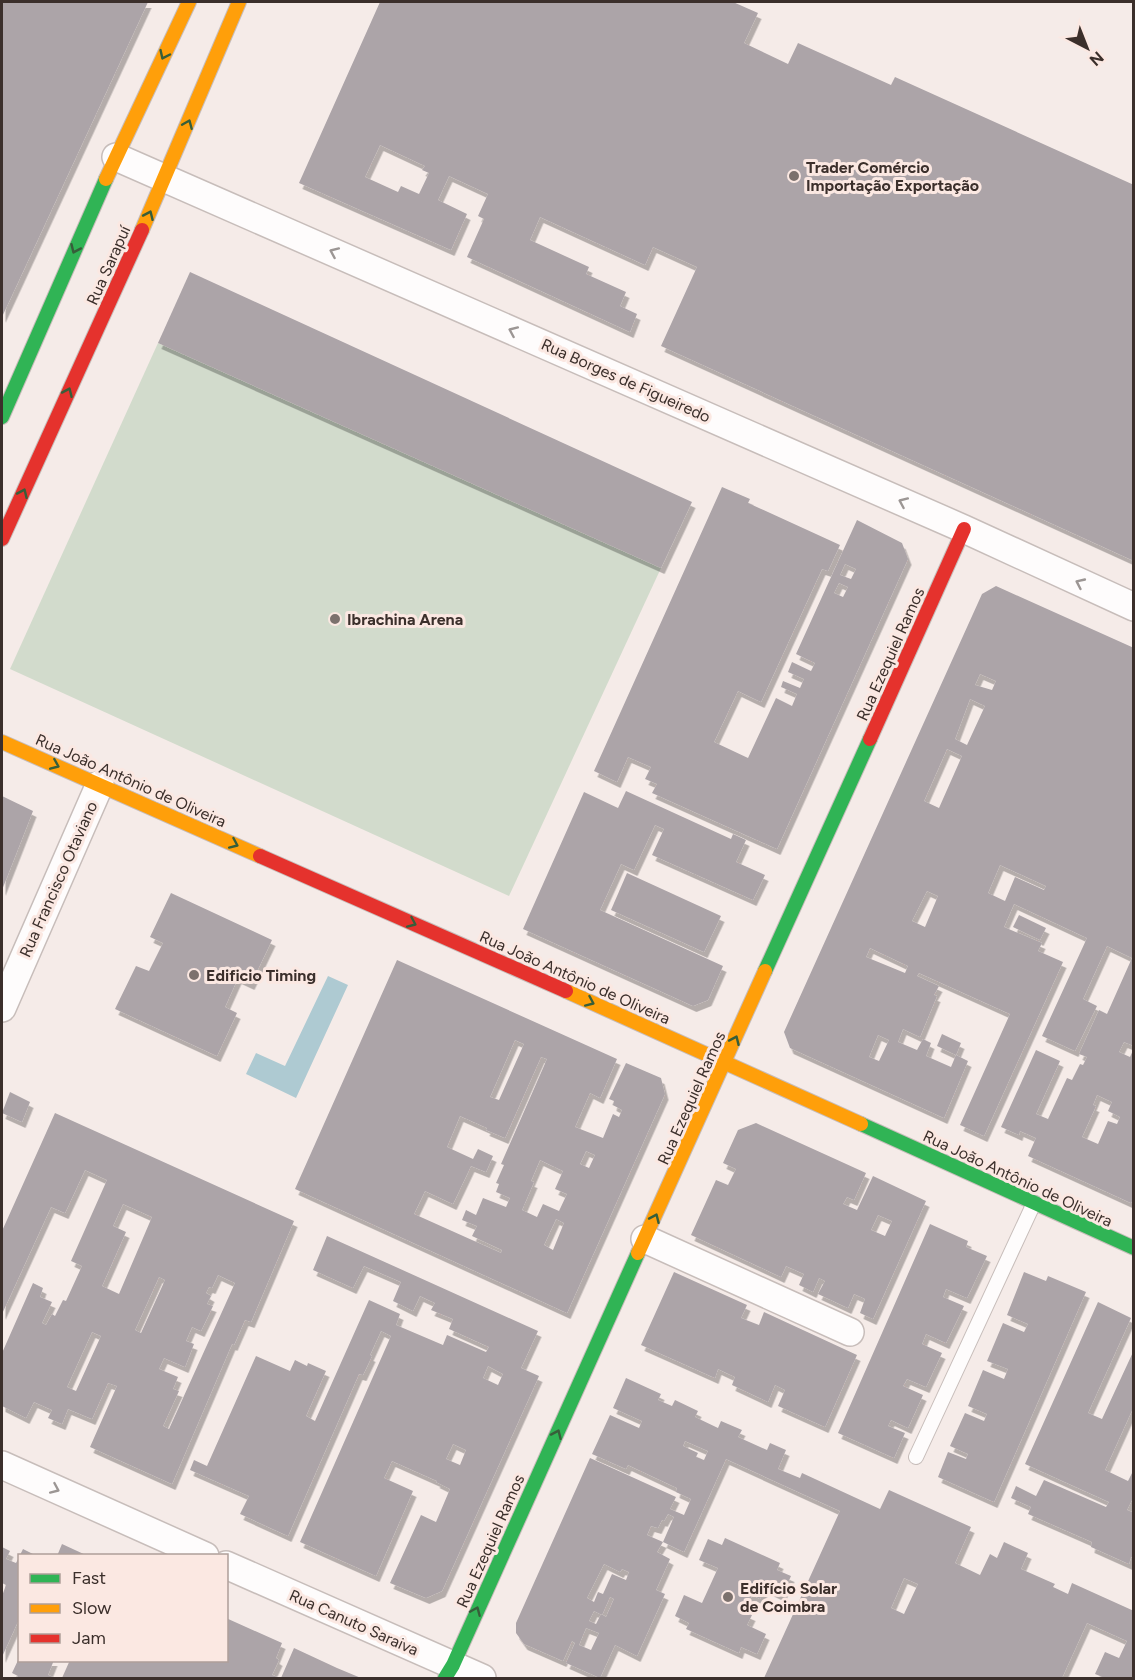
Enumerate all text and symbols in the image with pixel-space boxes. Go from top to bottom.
north arrow [1057,18,1117,78]
one-way arrow [159,48,171,59]
text: N [1086,48,1108,70]
one-way arrow [181,120,193,131]
place label: Trader Comércio Importação Exportação [806,158,979,195]
marker: Trader Comércio Importação Exportação [787,169,801,183]
one-way arrow [142,210,154,221]
street label: Rua Sarapuí [83,221,135,308]
one-way arrow [71,243,83,254]
one-way arrow [330,247,341,259]
one-way arrow [508,326,519,338]
street label: Rua Borges de Figueiredo [538,335,713,426]
one-way arrow [61,388,73,399]
one-way arrow [16,488,28,499]
one-way arrow [898,497,909,509]
one-way arrow [1076,578,1087,590]
street label: Rua Ezequiel Ramos [853,585,928,724]
place label: Ibrachina Arena [347,610,463,629]
marker: Ibrachina Arena [328,612,342,626]
street label: Rua João Antônio de Oliveira [33,730,229,831]
one-way arrow [49,758,60,770]
street label: Rua Francisco Otaviano [15,798,101,960]
one-way arrow [227,836,238,848]
one-way arrow [405,915,416,927]
street label: Rua João Antônio de Oliveira [477,927,673,1028]
place label: Edificio Timing [206,966,316,985]
marker: Edificio Timing [187,968,201,982]
one-way arrow [584,995,595,1007]
street label: Rua Ezequiel Ramos [654,1029,729,1168]
one-way arrow [728,1036,740,1047]
street label: Rua João Antônio de Oliveira [920,1126,1115,1231]
one-way arrow [647,1213,659,1224]
one-way arrow [549,1429,561,1440]
street label: Rua Ezequiel Ramos [453,1472,528,1611]
one-way arrow [49,1482,60,1494]
legend [18,1554,228,1662]
text: Fast [72,1567,106,1589]
place label: Edifício Solar de Coimbra [740,1579,837,1616]
street label: Rua Canuto Saraiva [286,1585,421,1659]
marker: Edifício Solar de Coimbra [721,1590,735,1604]
text: Slow [72,1597,111,1619]
one-way arrow [469,1607,481,1618]
text: Jam [72,1627,106,1649]

